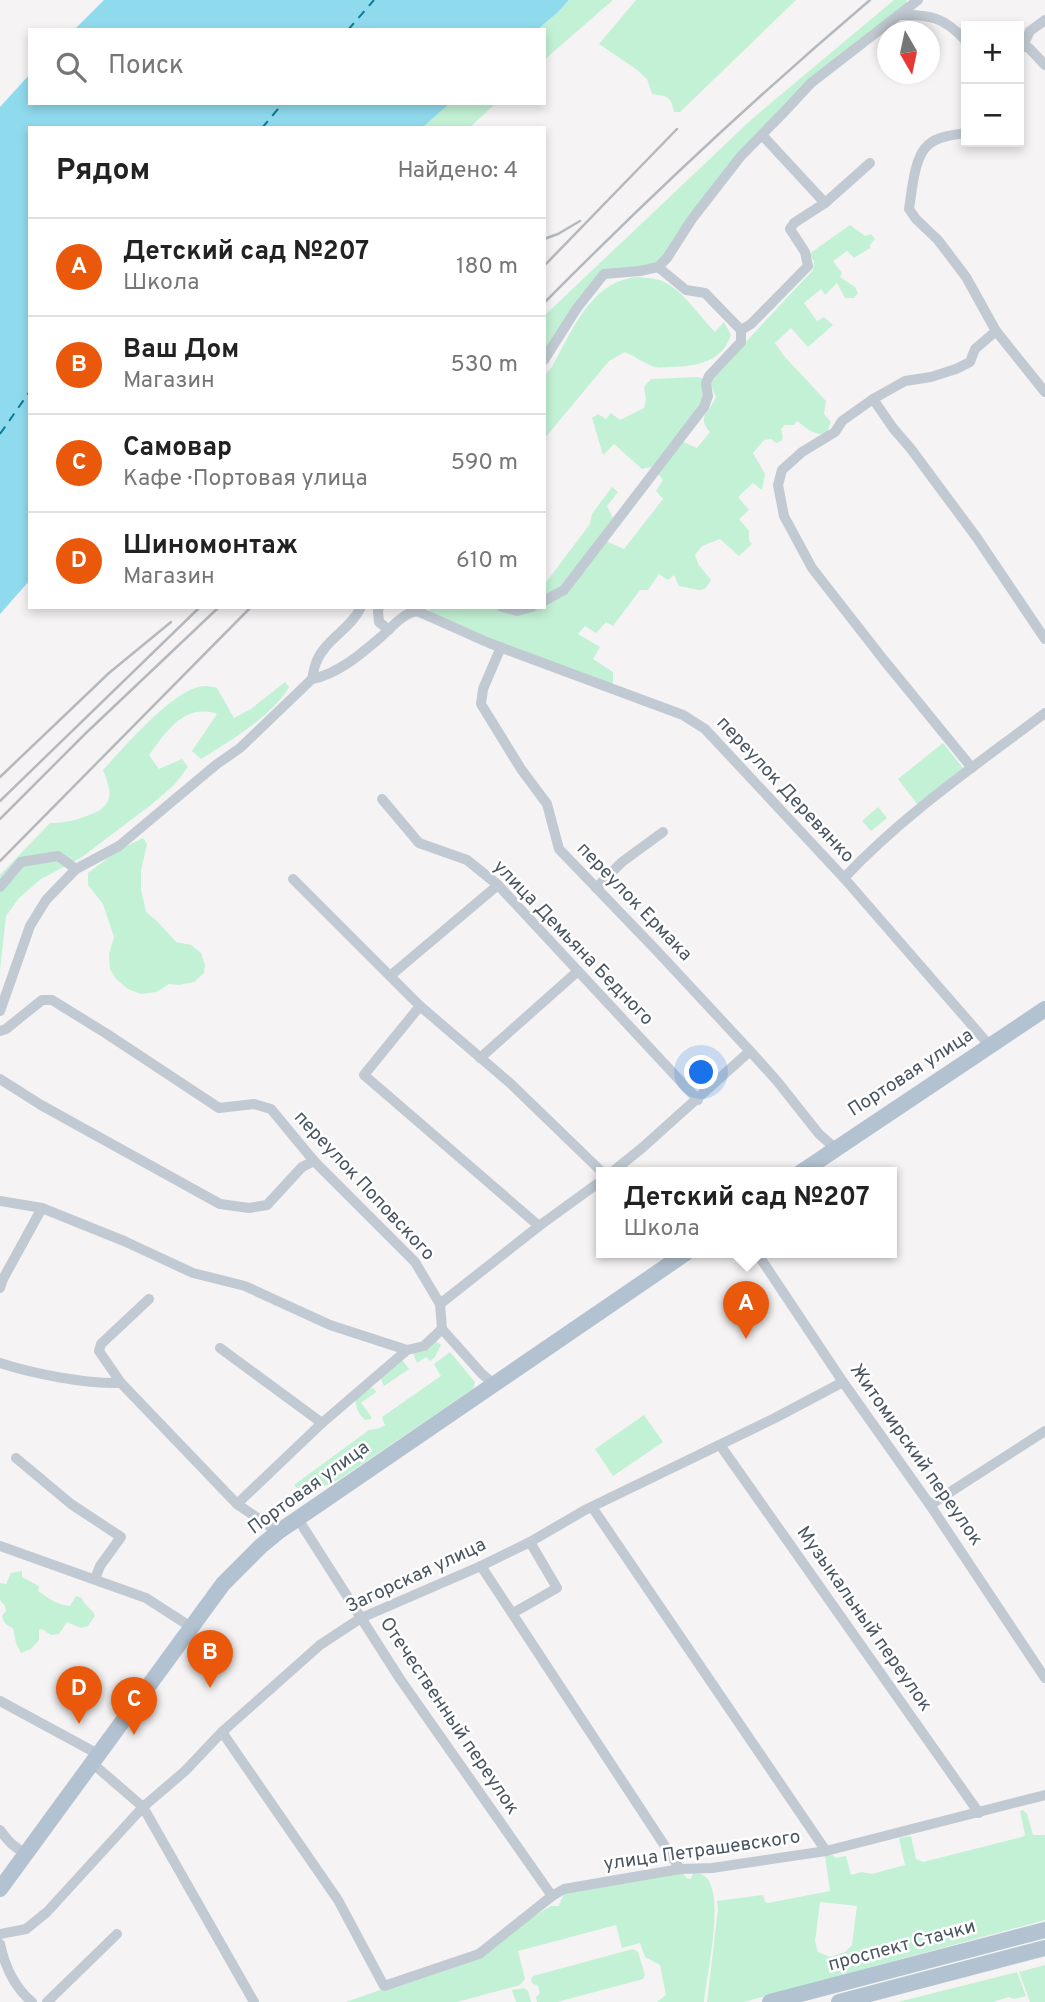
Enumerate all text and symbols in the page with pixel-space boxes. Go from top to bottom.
north arrow [877,21,940,84]
map controls [961,21,1024,147]
button: + [961,21,1024,84]
search box [28,28,546,105]
icon: search [52,48,90,86]
text: Поиск [108,50,184,83]
button: − [961,84,1024,147]
text: Рядом [56,153,150,190]
text: Найдено: 4 [397,157,518,186]
text: Детский сад №207 [123,236,369,269]
text: A [71,253,87,282]
text: 180 m [456,253,518,282]
text: Школа [123,269,199,298]
text: Ваш Дом [123,334,239,367]
text: B [71,351,87,380]
text: 530 m [450,351,518,380]
text: Магазин [123,367,215,396]
text: Самовар [123,432,232,465]
text: C [72,449,86,478]
text: 590 m [451,449,518,478]
text: Кафе · Портовая улица [123,465,368,494]
text: Шиномонтаж [123,530,298,563]
text: D [71,547,87,576]
text: 610 m [456,547,518,576]
text: Магазин [123,563,215,592]
street label: переулок Деревянко [711,712,859,868]
street label: переулок Ермака [571,837,697,967]
street label: улица Демьяна Бедного [488,855,658,1031]
street label: Портовая улица [844,1024,978,1122]
your location [684,1055,718,1089]
street label: переулок Поповского [288,1106,440,1266]
popup [596,1167,897,1258]
text: Детский сад №207 [623,1182,870,1215]
text: Школа [623,1215,700,1244]
pin: A [723,1281,769,1339]
street label: Житомирский переулок [844,1359,988,1551]
street label: Портовая улица [243,1436,375,1540]
street label: Музыкальный переулок [791,1522,937,1716]
street label: Загорская улица [342,1533,490,1619]
street label: Отечественный переулок [374,1613,524,1819]
pin: B [187,1630,233,1688]
pin: D [56,1666,102,1724]
pin: C [111,1677,157,1735]
street label: улица Петрашевского [602,1825,802,1877]
street label: проспект Стачки [826,1915,978,1977]

